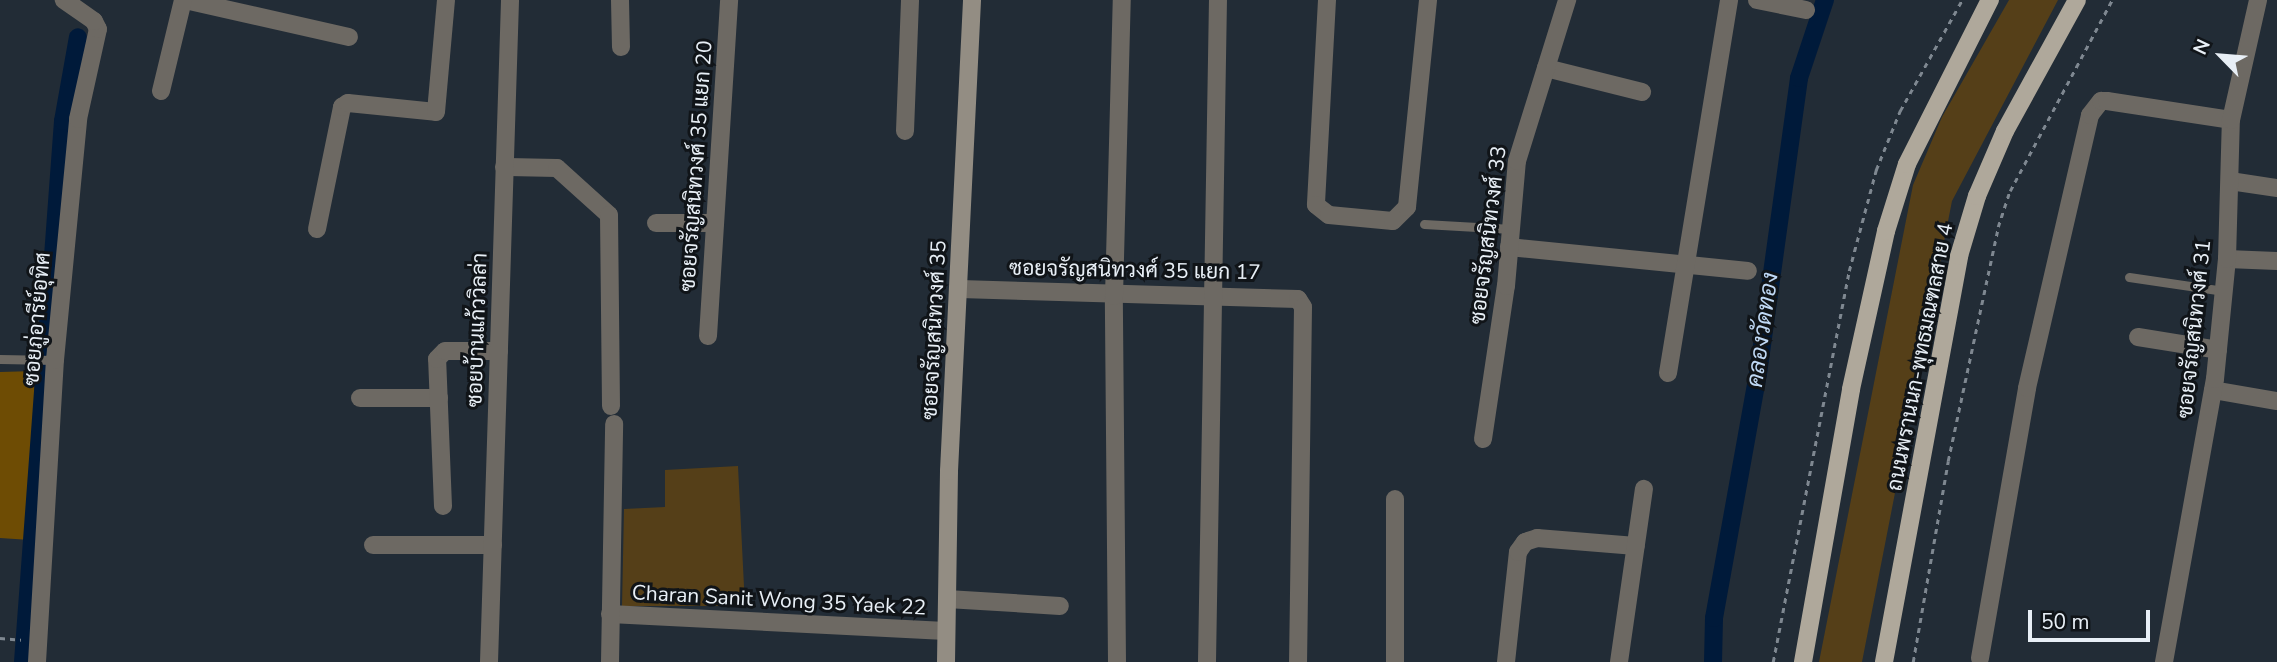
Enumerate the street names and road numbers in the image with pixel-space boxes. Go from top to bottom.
street label: ซอยจรัญสนิทวงศ์ 35 แยก 20 [675,40,717,292]
street label: ซอยจรัญสนิทวงศ์ 33 [1465,144,1511,326]
street label: ถนนพรานนก-พุทธมณฑลสาย 4 [1882,221,1958,493]
street label: ซอยจรัญสนิทวงศ์ 31 [2172,238,2216,420]
street label: ซอยจรัญสนิทวงศ์ 35 [917,240,951,420]
street label: ซอยภู่อารีย์อุทิศ [19,251,55,387]
street label: ซอยบ้านแก้ววิลล่า [462,252,492,408]
street label: ซอยจรัญสนิทวงศ์ 35 แยก 17 [1009,255,1261,285]
street label: Charan Sanit Wong 35 Yaek 22 [631,580,927,620]

